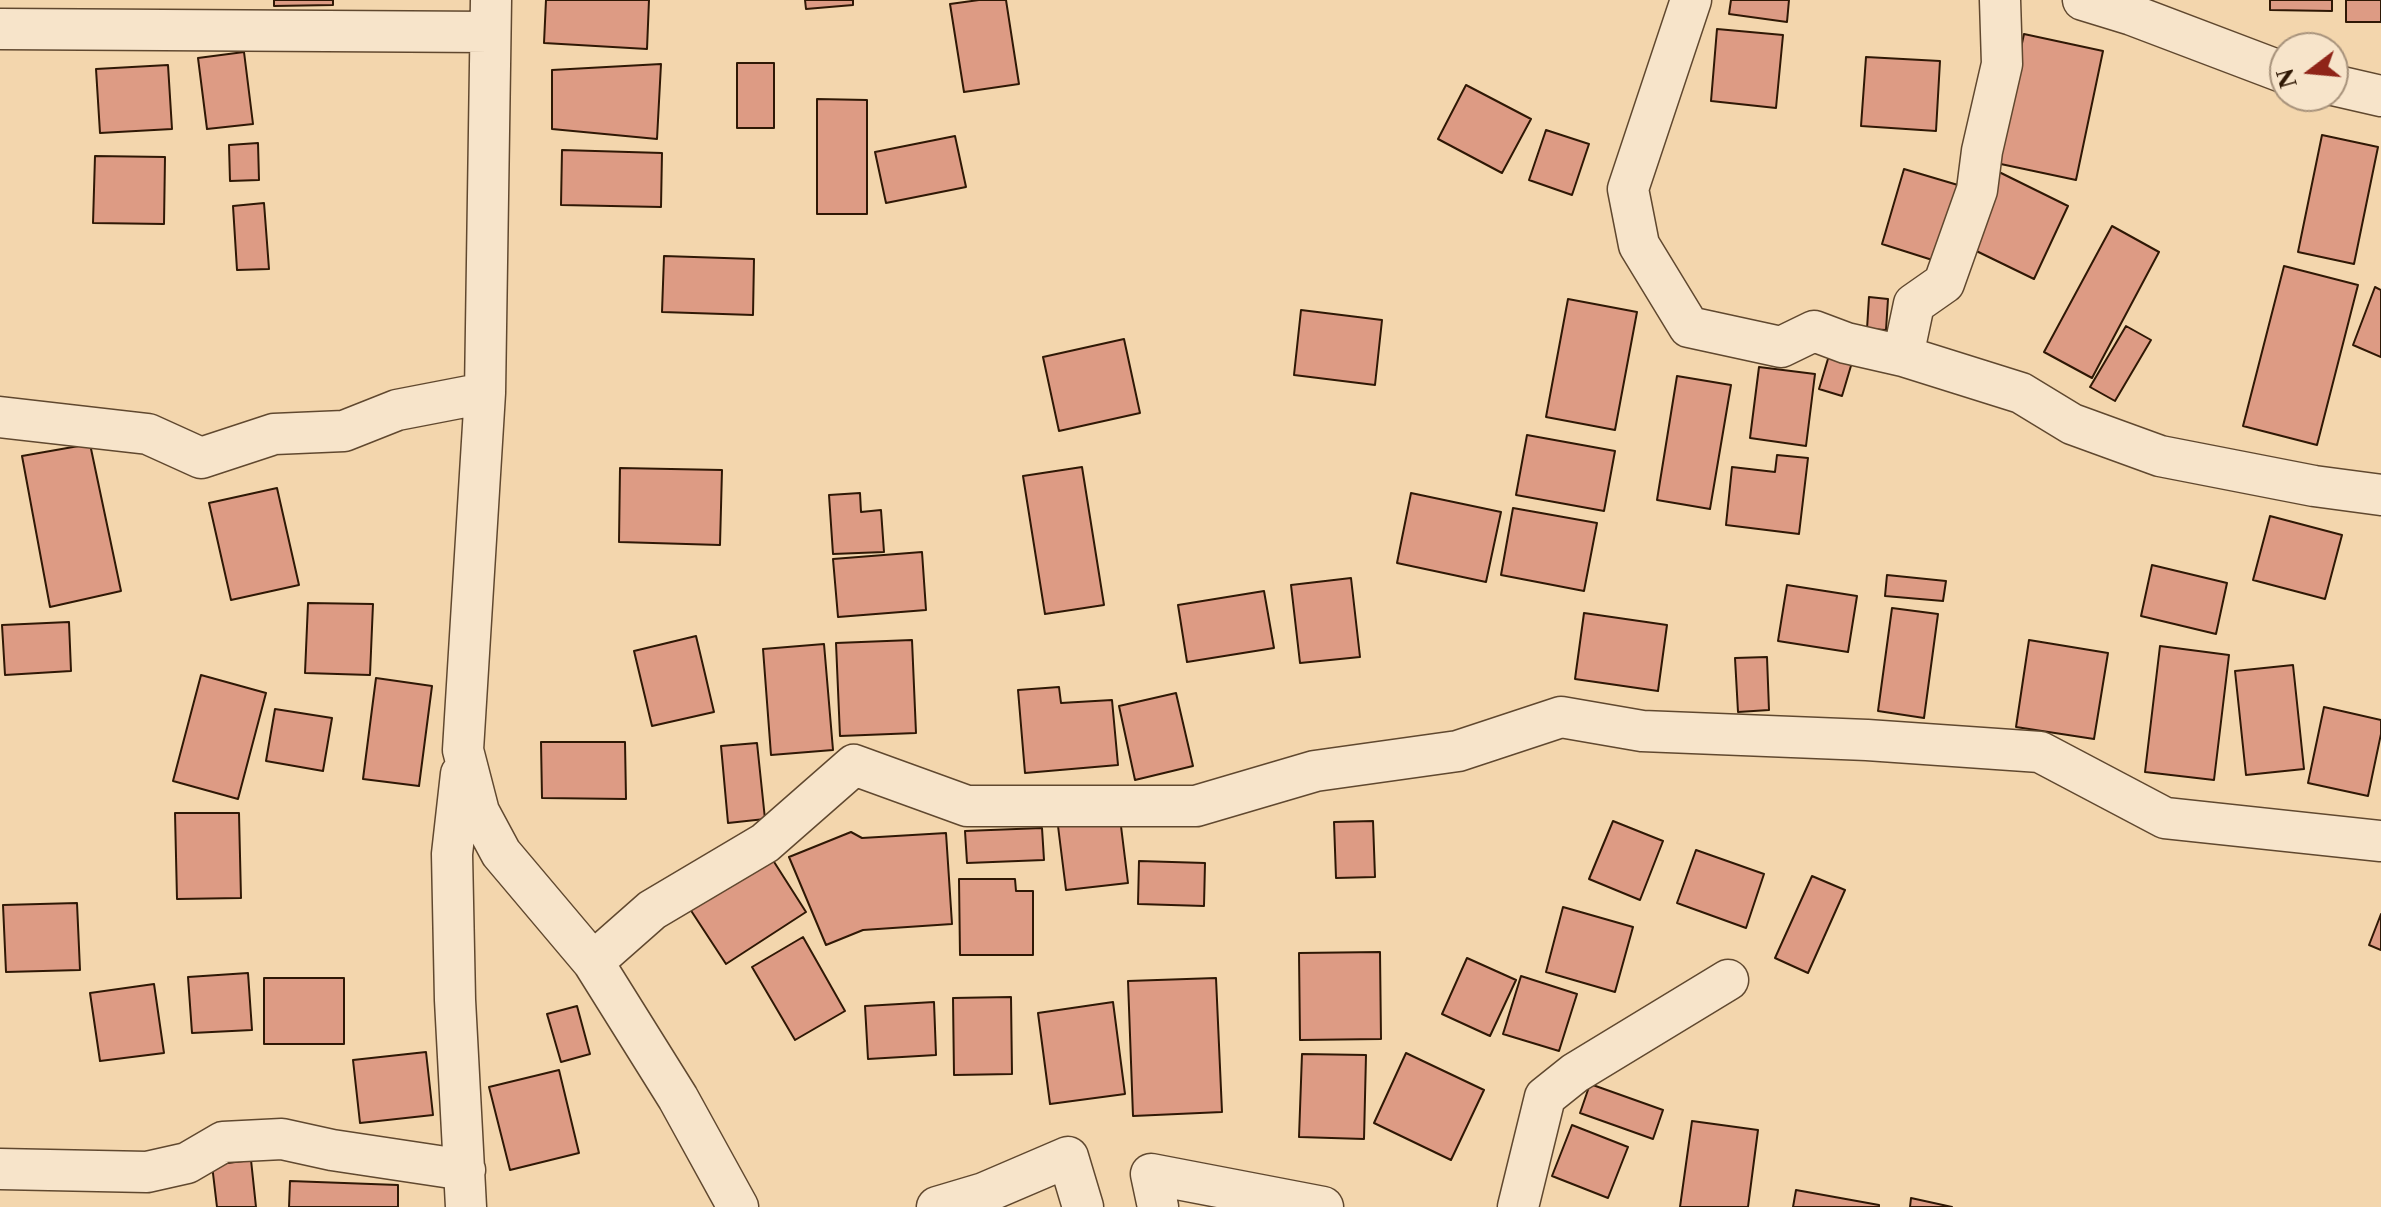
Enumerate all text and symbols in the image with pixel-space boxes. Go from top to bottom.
north arrow [2269,32,2349,112]
text: N [2272,65,2303,91]

